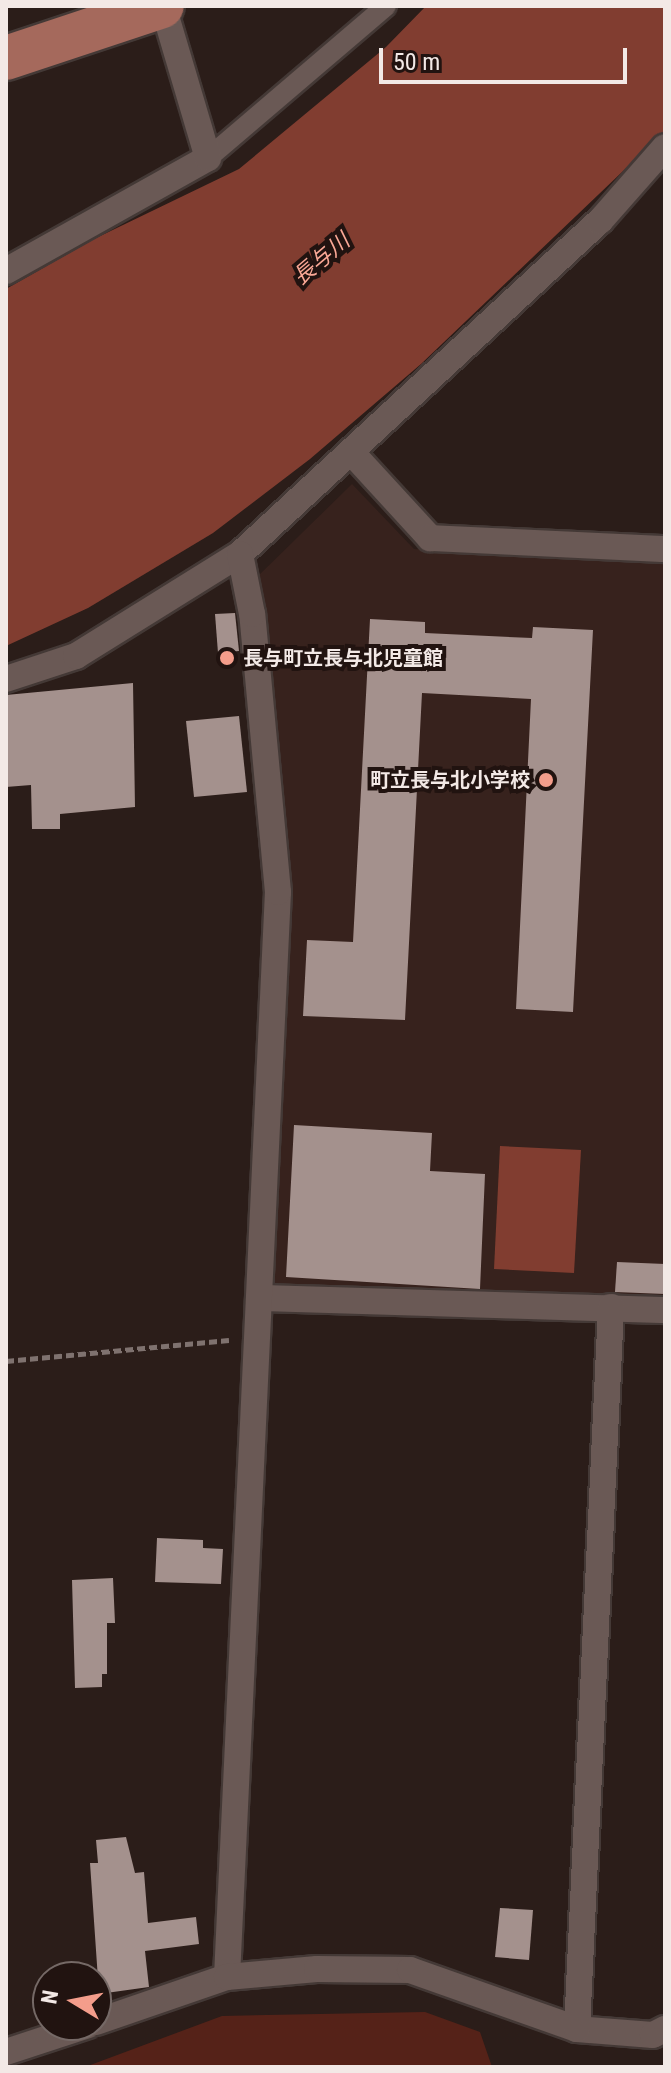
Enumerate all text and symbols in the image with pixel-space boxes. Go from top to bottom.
scale bar [383,32,631,82]
text: 50 m [393,48,440,76]
water label: 長与川 [287,228,355,290]
place label: 長与町立長与北児童館 [243,646,443,670]
marker: 長与町立長与北児童館 [218,649,236,667]
place label: 町立長与北小学校 [370,768,530,792]
marker: 町立長与北小学校 [537,771,555,789]
north arrow [32,1961,112,2041]
text: N [36,1988,63,2006]

